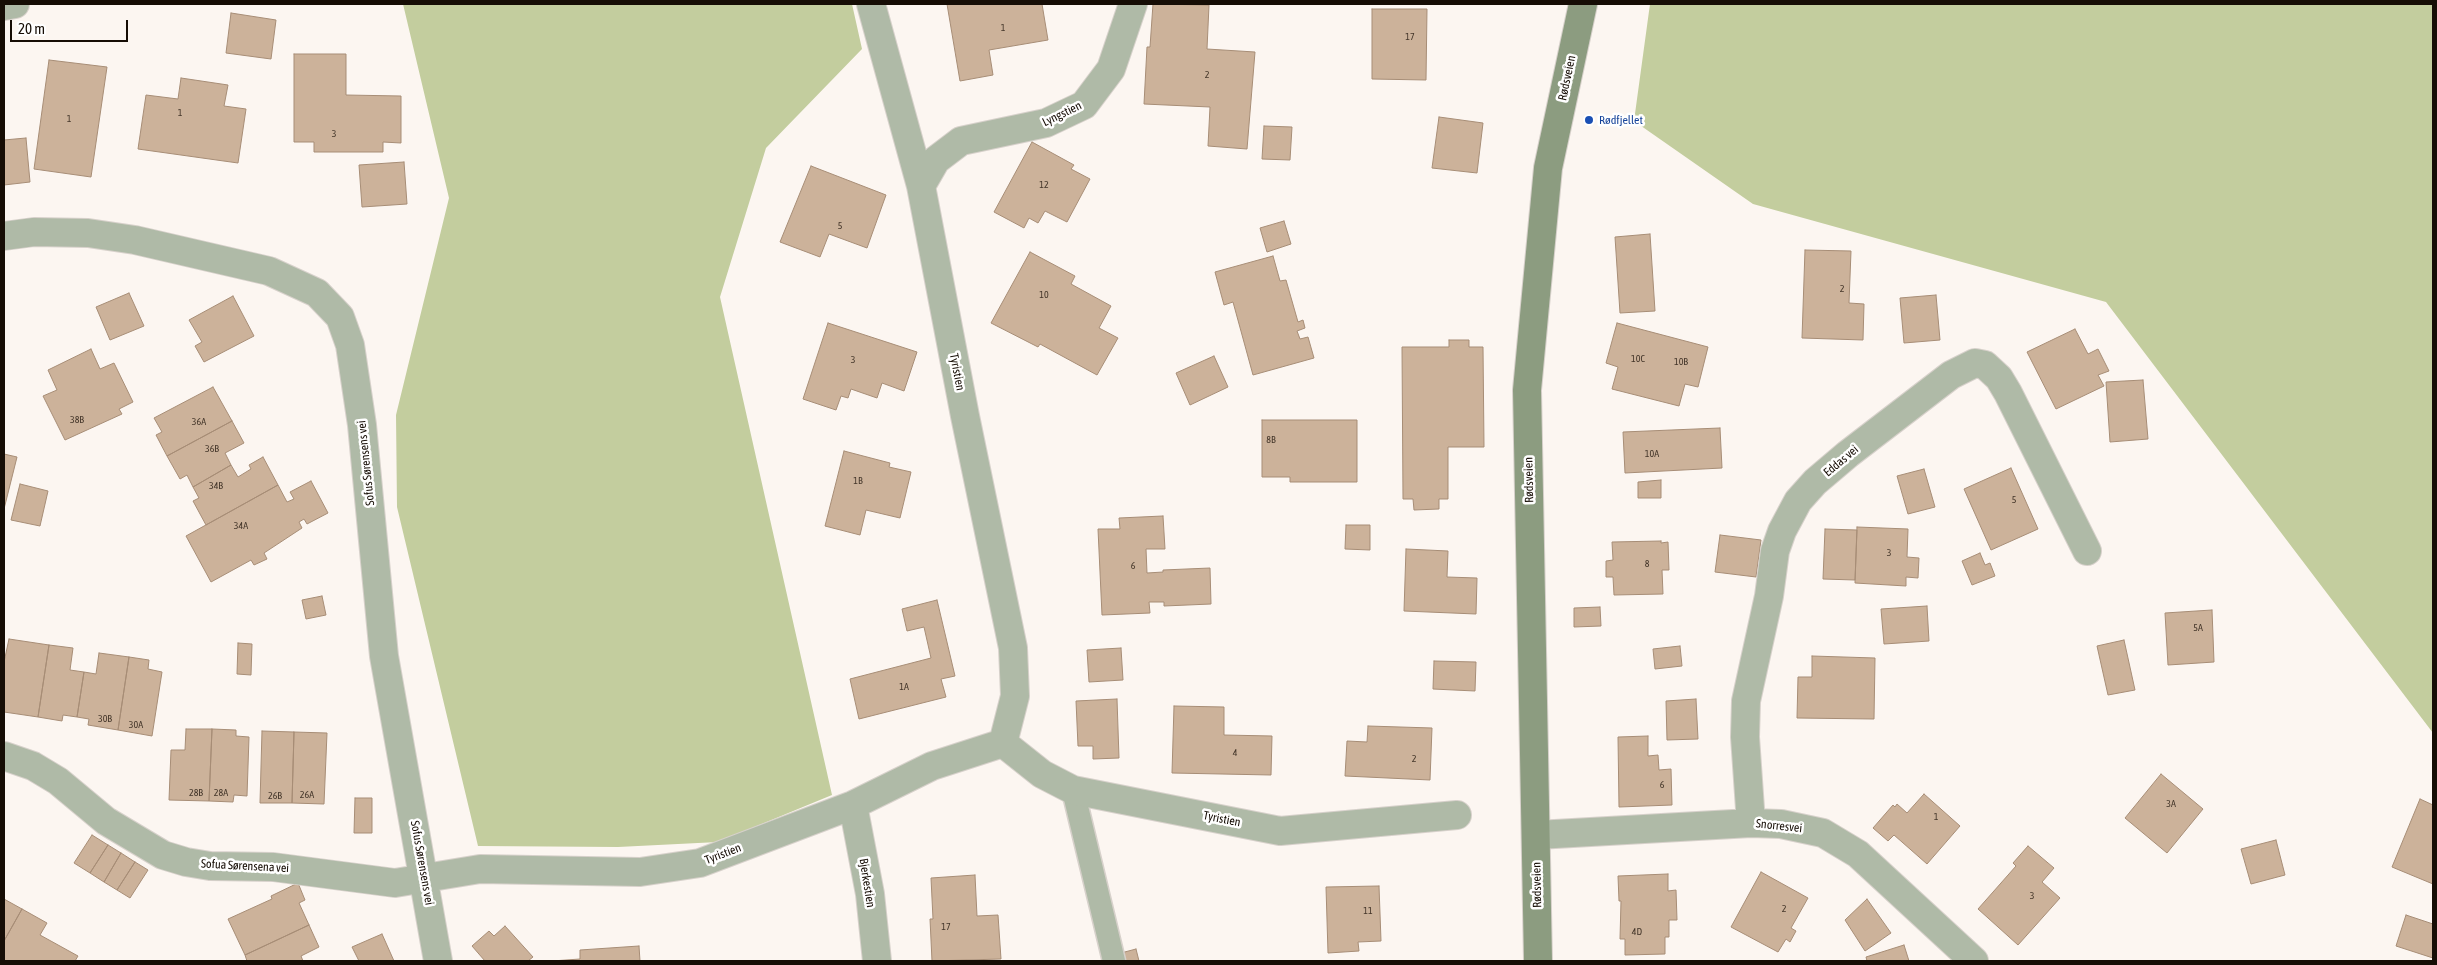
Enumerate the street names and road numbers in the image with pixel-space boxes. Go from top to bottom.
street label: Rødsveien [1555,54,1579,102]
street label: Lyngstien [1040,98,1084,130]
street label: Tyristien [946,352,968,392]
street label: Sofus Sørensens vei [354,420,378,506]
street label: Eddas vei [1821,442,1861,480]
street label: Rødsveien [1521,457,1537,503]
street label: Tyristien [1202,808,1242,830]
street label: Snorresvei [1755,816,1803,836]
street label: Sofus Sørensens vei [407,820,437,906]
street label: Tyristien [703,841,743,867]
street label: Sofua Sørensena vei [201,857,289,875]
street label: Bjerkestien [856,857,878,909]
street label: Rødsveien [1529,862,1545,908]

